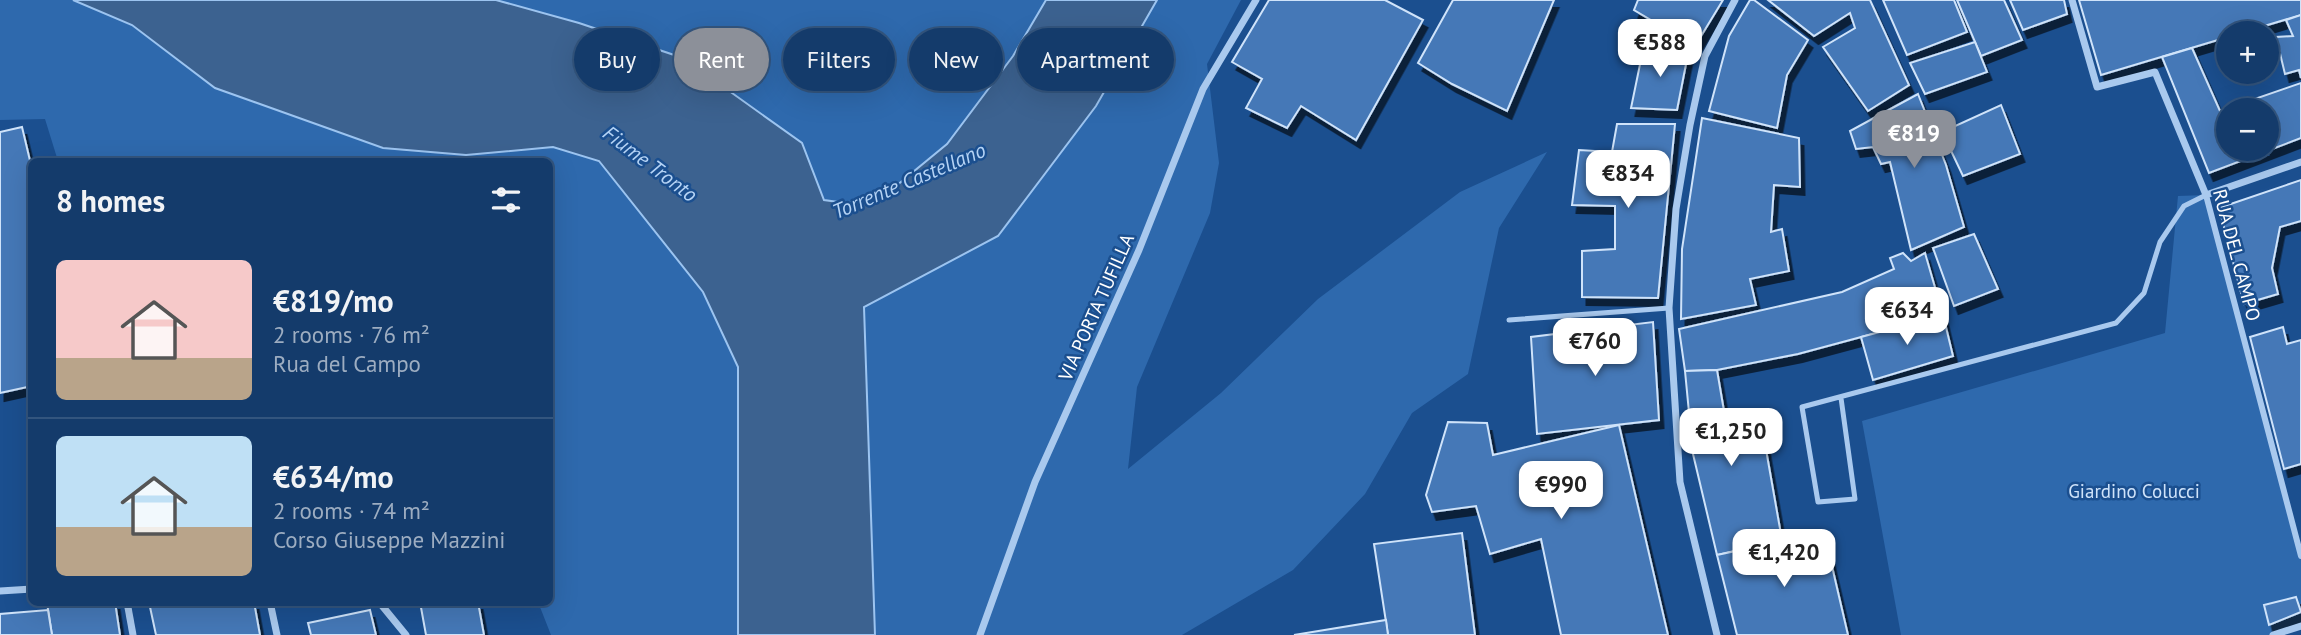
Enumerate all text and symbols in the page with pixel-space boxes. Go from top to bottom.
pin: €588 [1619,20,1701,79]
map controls [2216,21,2279,161]
button: + [2216,21,2279,84]
text: €588 [1634,27,1686,56]
chip: Buy [574,28,660,91]
chip: Rent [674,28,769,91]
chip: Filters [783,28,895,91]
chip: New [909,28,1003,91]
chip: Apartment [1017,28,1174,91]
button: − [2216,98,2279,161]
pin: €819 [1873,110,1955,170]
text: €819 [1888,118,1940,147]
water label: Fiume Tronto [598,119,703,208]
water label: Torrente Castellano [828,136,990,225]
pin: €834 [1587,150,1669,210]
text: €834 [1602,158,1654,187]
text: 8 homes [56,181,165,220]
icon: filters [487,181,525,219]
street label: RUA DEL CAMPO [2208,186,2266,324]
street label: VIA PORTA TUFILLA [1052,230,1139,385]
text: €819/mo [273,281,394,320]
icon: home [112,288,196,372]
pin: €634 [1866,288,1948,347]
text: €634 [1881,295,1933,324]
pin: €760 [1554,318,1636,378]
text: 2 rooms · 76 m² [273,320,430,349]
text: €760 [1569,326,1621,355]
text: Rua del Campo [273,349,421,378]
pin: €1,250 [1674,408,1788,468]
text: €1,250 [1695,416,1767,445]
text: €634/mo [273,457,394,496]
pin: €990 [1520,462,1602,521]
icon: home [112,464,196,548]
text: €990 [1535,469,1587,498]
park label: Giardino Colucci [2068,479,2200,503]
text: 2 rooms · 74 m² [273,496,430,525]
text: Corso Giuseppe Mazzini [273,525,505,554]
pin: €1,420 [1727,530,1841,589]
text: €1,420 [1748,537,1820,566]

